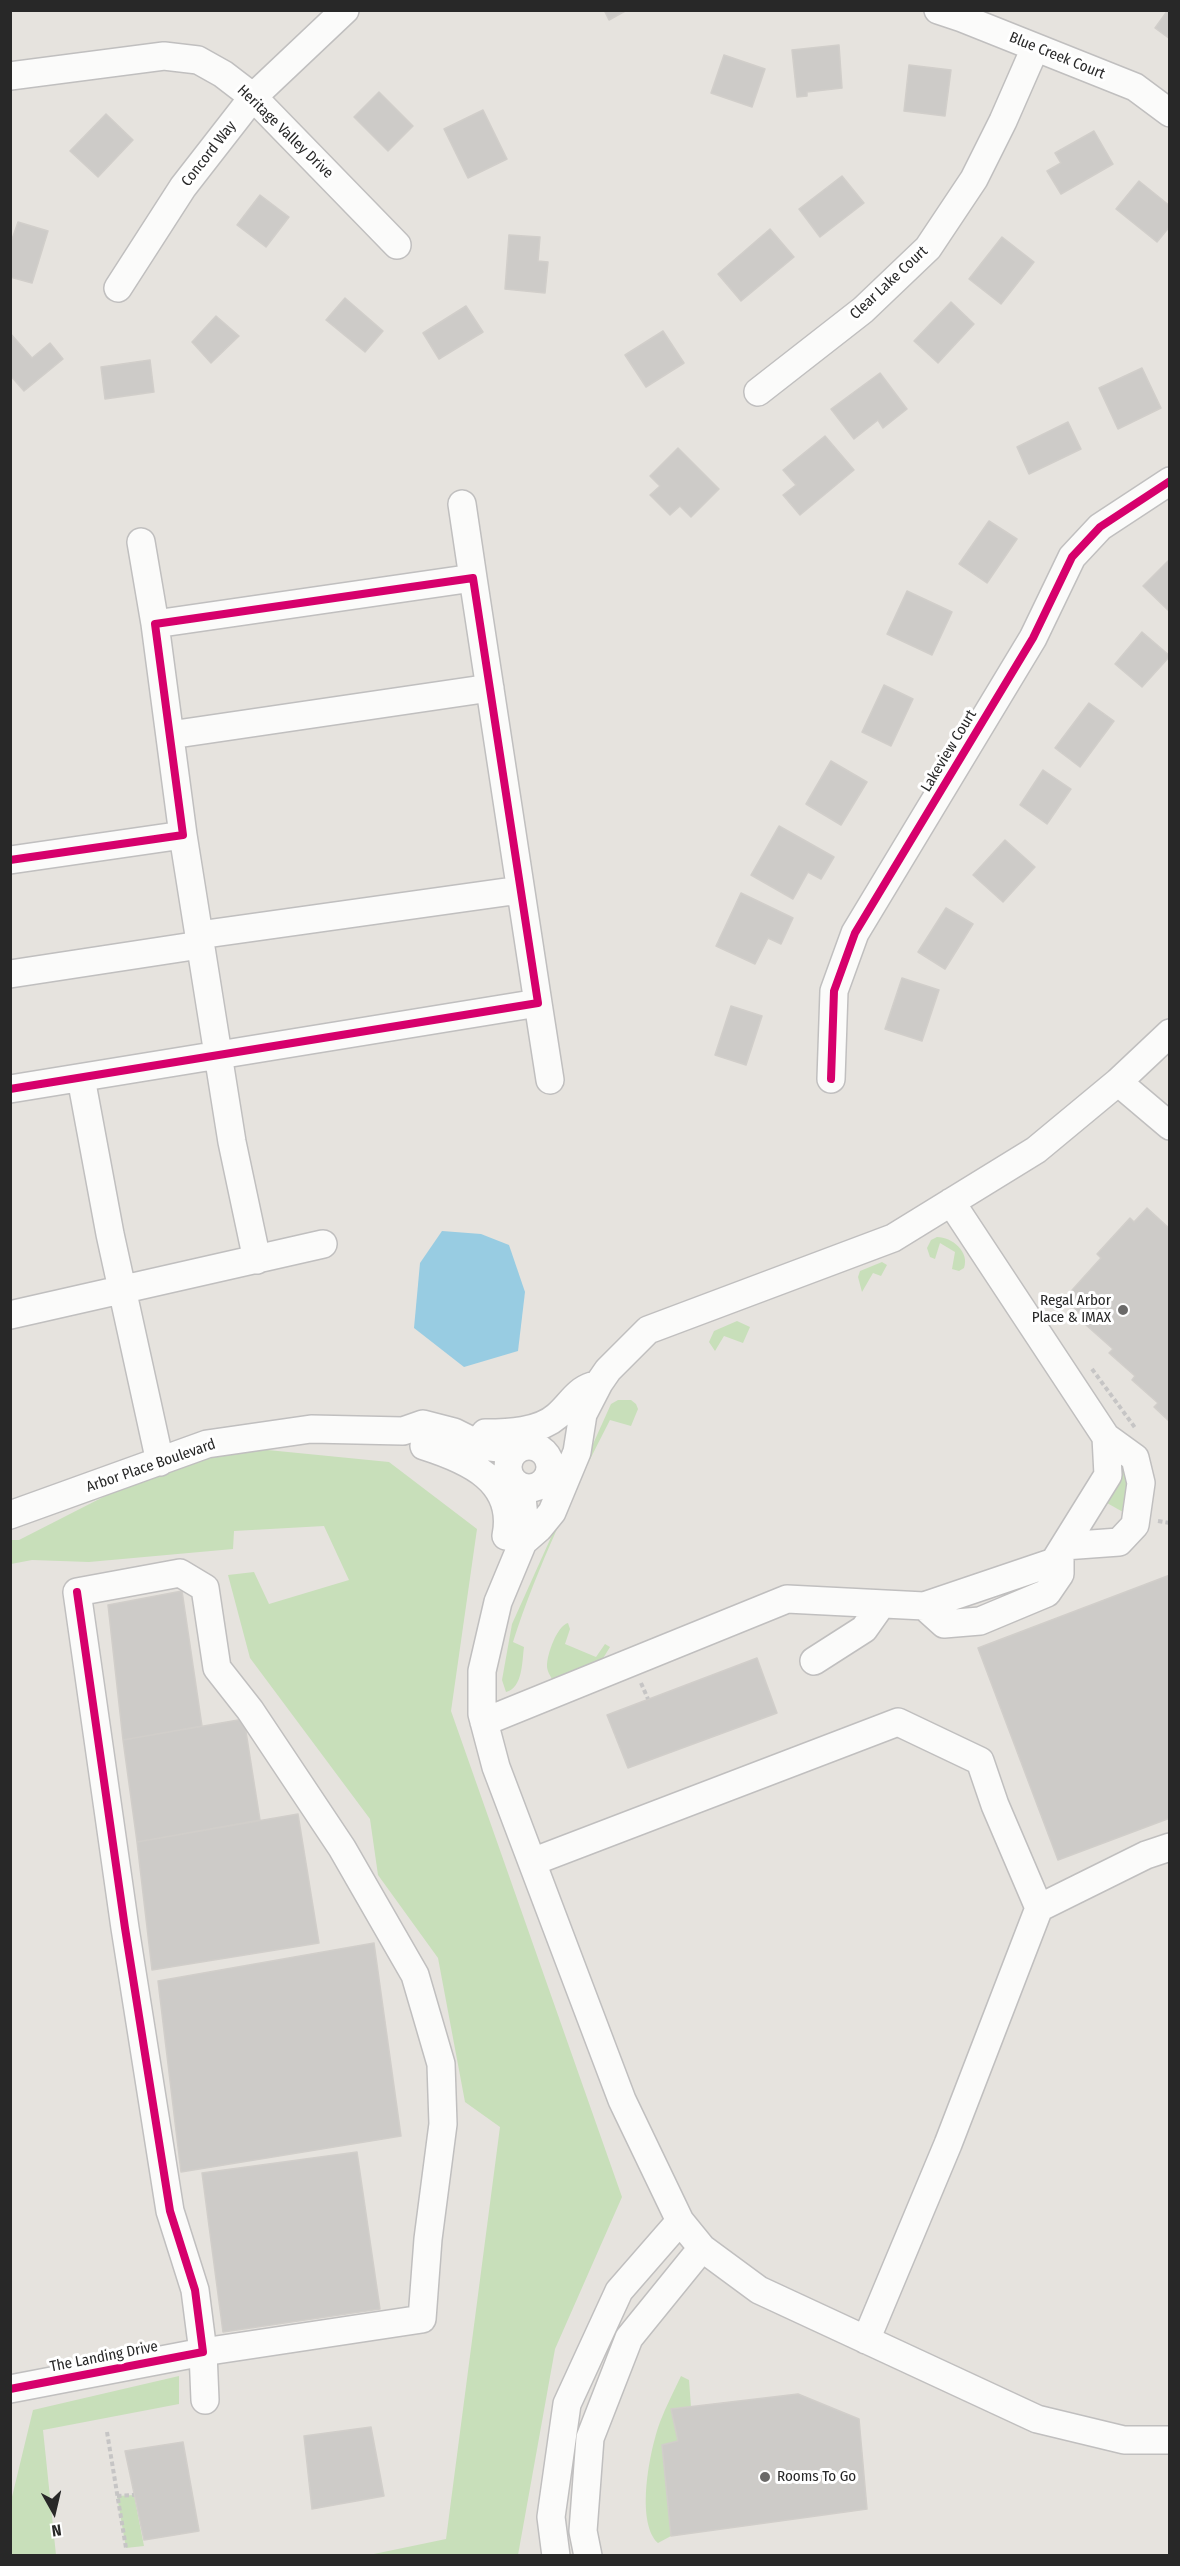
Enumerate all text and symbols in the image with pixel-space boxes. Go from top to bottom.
street label: Blue Creek Court [1006,29,1108,83]
street label: Heritage Valley Drive [233,82,337,182]
street label: Concord Way [178,118,240,190]
street label: Clear Lake Court [846,242,932,324]
street label: Lakeview Court [917,707,981,795]
place label: Regal Arbor Place & IMAX [1032,1292,1111,1327]
marker: Regal Arbor Place & IMAX [1116,1303,1130,1317]
street label: Arbor Place Boulevard [84,1435,218,1497]
street label: The Landing Drive [48,2338,160,2376]
place label: Rooms To Go [777,2468,856,2486]
marker: Rooms To Go [758,2470,772,2484]
north arrow [24,2482,84,2542]
text: N [51,2520,63,2540]

